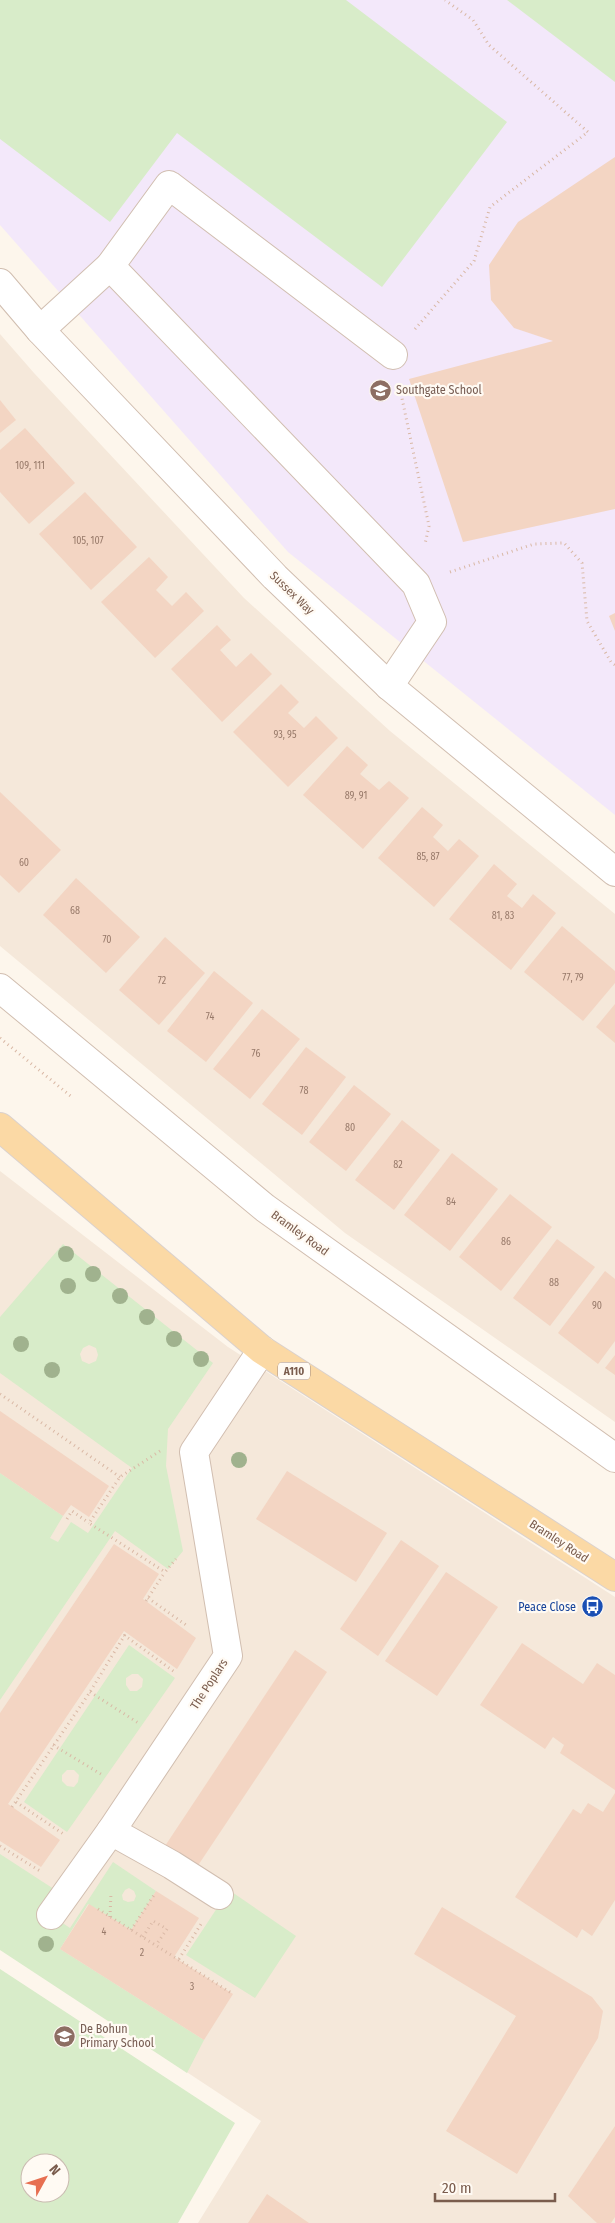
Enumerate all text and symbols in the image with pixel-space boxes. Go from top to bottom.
school or university icon: Southgate School [368,378,392,402]
place label: Southgate School [396,383,482,397]
house number: 109, 111 [15,460,45,472]
house number: 105, 107 [72,535,104,547]
street label: Sussex Way [267,569,317,618]
house number: 93, 95 [273,729,297,741]
house number: 89, 91 [345,790,367,802]
house number: 85, 87 [417,851,439,863]
house number: 60 [19,857,29,869]
house number: 68 [70,905,80,917]
house number: 81, 83 [492,910,515,922]
house number: 70 [102,934,112,946]
house number: 77, 79 [562,972,584,984]
house number: 72 [158,975,167,987]
house number: 74 [206,1011,214,1023]
house number: 76 [252,1048,260,1060]
house number: 78 [300,1085,308,1097]
house number: 80 [345,1122,355,1134]
house number: 82 [393,1159,403,1171]
house number: 84 [446,1196,456,1208]
street label: Bramley Road [269,1207,331,1259]
house number: 86 [501,1236,511,1248]
house number: 88 [549,1277,559,1289]
house number: 90 [592,1300,602,1312]
road number: A110 [278,1362,310,1380]
street label: Bramley Road [527,1517,591,1565]
bus stop icon: Peace Close [580,1595,604,1619]
place label: Peace Close [518,1600,576,1614]
street label: The Poplars [188,1656,230,1712]
house number: 4 [102,1926,107,1938]
house number: 2 [140,1947,145,1959]
house number: 3 [190,1981,195,1993]
place label: De Bohun Primary School [80,2022,154,2050]
school or university icon: De Bohun Primary School [52,2024,76,2048]
north arrow [20,2153,70,2203]
text: N [45,2161,64,2179]
scale bar [435,2170,555,2202]
text: 20 m [442,2179,472,2197]

